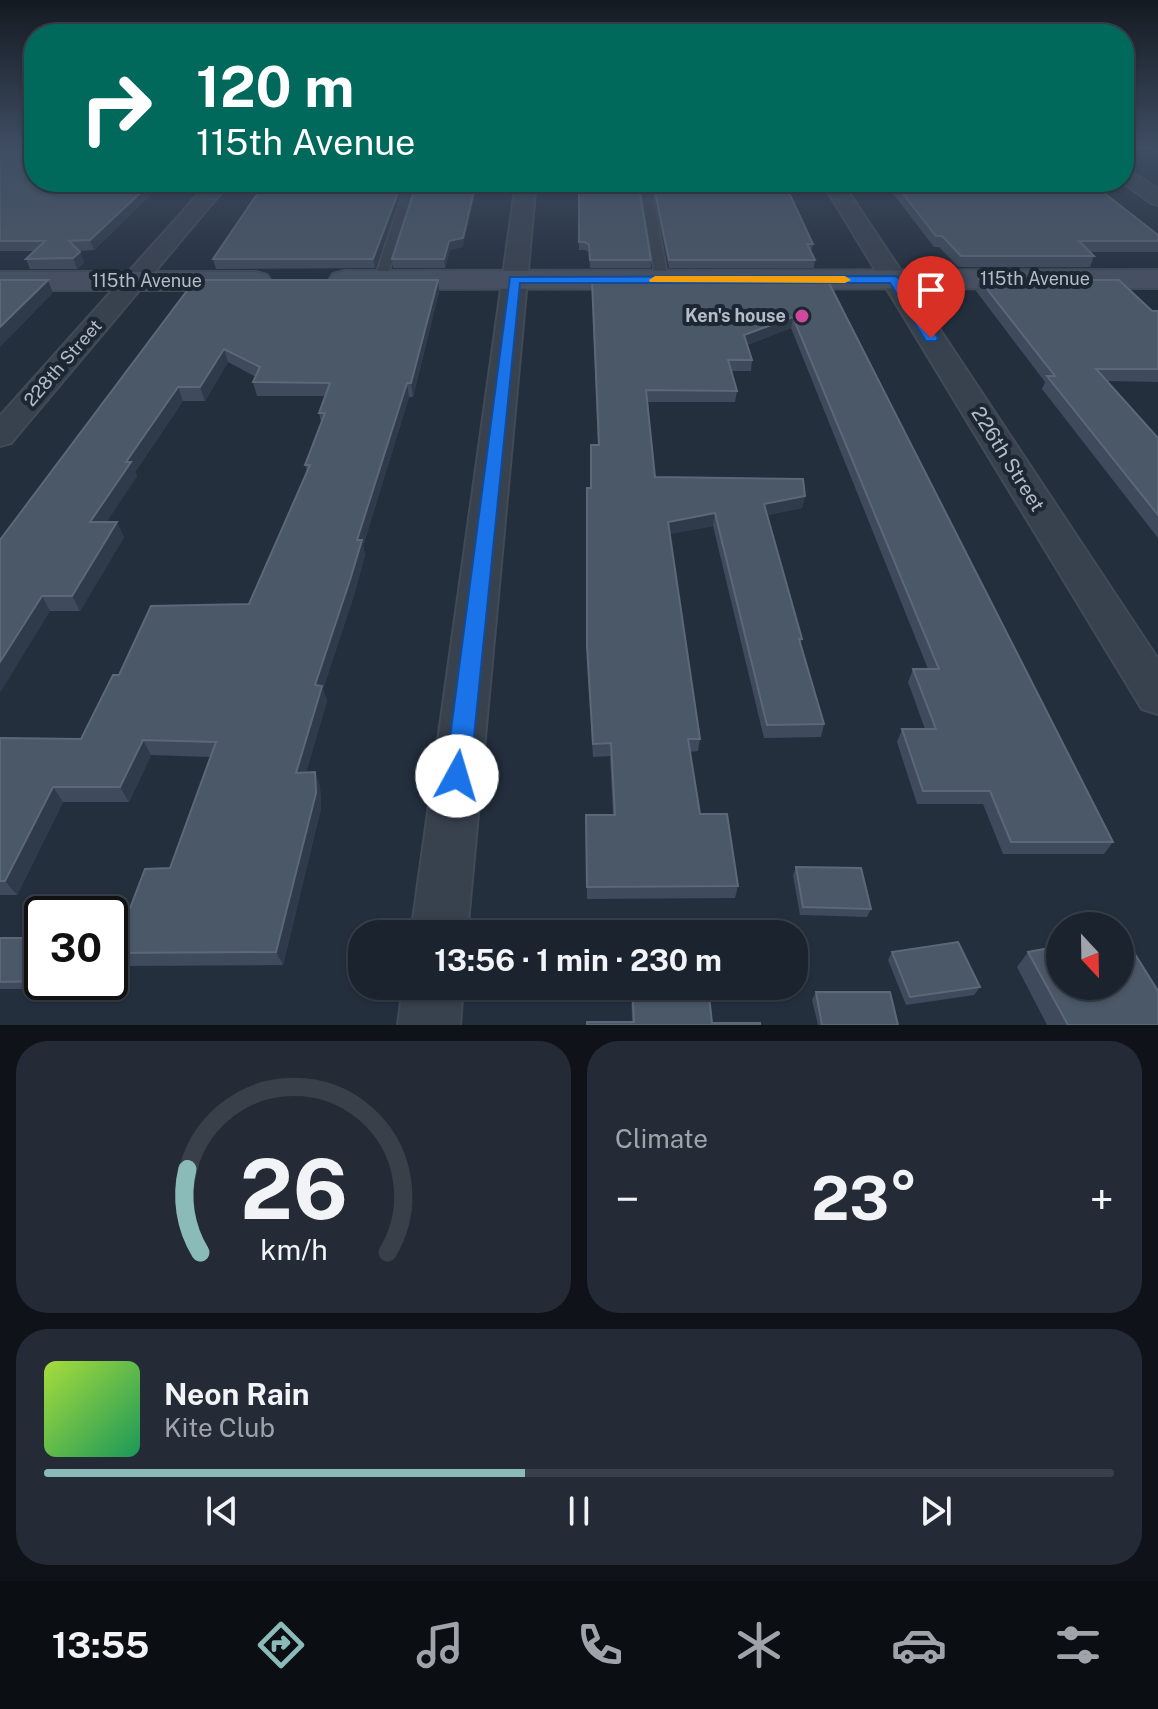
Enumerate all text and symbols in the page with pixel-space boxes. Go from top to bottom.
text: 120 m [196,54,354,120]
icon: right [64,56,168,160]
text: 115th Avenue [196,121,416,163]
pin [897,256,965,338]
icon: arrive [909,268,953,312]
street label: 115th Avenue [980,268,1090,289]
street label: 115th Avenue [92,270,202,291]
place label: Ken's house [685,305,786,326]
marker: Ken's house [793,307,811,325]
street label: 228th Street [19,315,106,410]
street label: 226th Street [966,402,1050,516]
position arrow [415,734,499,818]
speed limit sign: 30 [24,896,128,1000]
north arrow [1046,912,1134,1000]
map controls [1046,912,1134,1000]
text: 13:56 · 1 min · 230 m [434,942,722,978]
text: Climate [615,1123,708,1154]
text: 26 [240,1140,347,1238]
text: 23° [811,1163,918,1234]
text: − [615,1173,639,1225]
text: + [1090,1173,1114,1225]
text: km/h [260,1233,327,1266]
text: Neon Rain [164,1376,310,1412]
text: Kite Club [164,1412,275,1443]
icon: previous [200,1489,244,1533]
icon: pause [557,1489,601,1533]
icon: next [914,1489,958,1533]
icon: directions [253,1617,309,1673]
icon: music [412,1617,468,1673]
icon: phone [572,1617,628,1673]
icon: climate [731,1617,787,1673]
icon: car [891,1617,947,1673]
icon: filters [1050,1617,1106,1673]
text: 13:55 [52,1624,149,1666]

